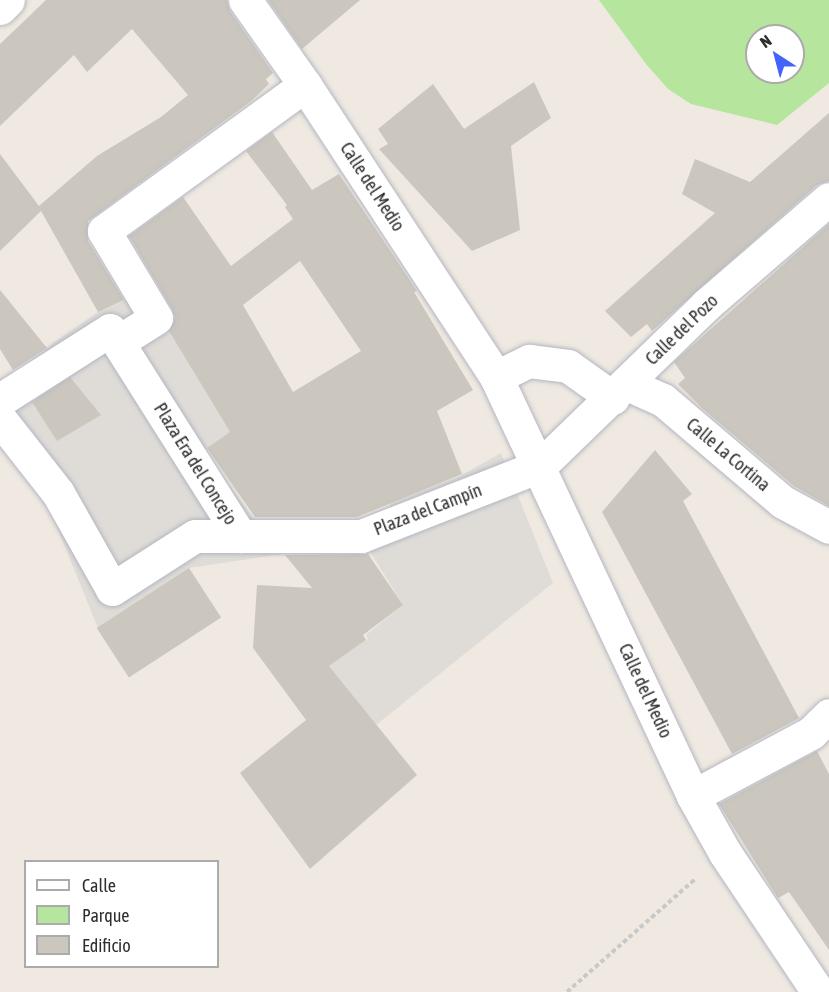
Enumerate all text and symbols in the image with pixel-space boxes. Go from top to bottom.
north arrow [745,24,805,84]
text: N [756,31,775,51]
street label: Calle del Medio [335,138,409,236]
street label: Calle del Pozo [641,290,723,370]
street label: Plaza Era del Concejo [149,399,241,529]
street label: Calle La Cortina [682,414,774,496]
street label: Plaza del Campín [371,479,485,541]
street label: Calle del Medio [614,640,676,742]
legend [24,860,219,968]
text: Calle [82,875,116,896]
text: Parque [82,905,130,926]
text: Edificio [82,935,131,956]

